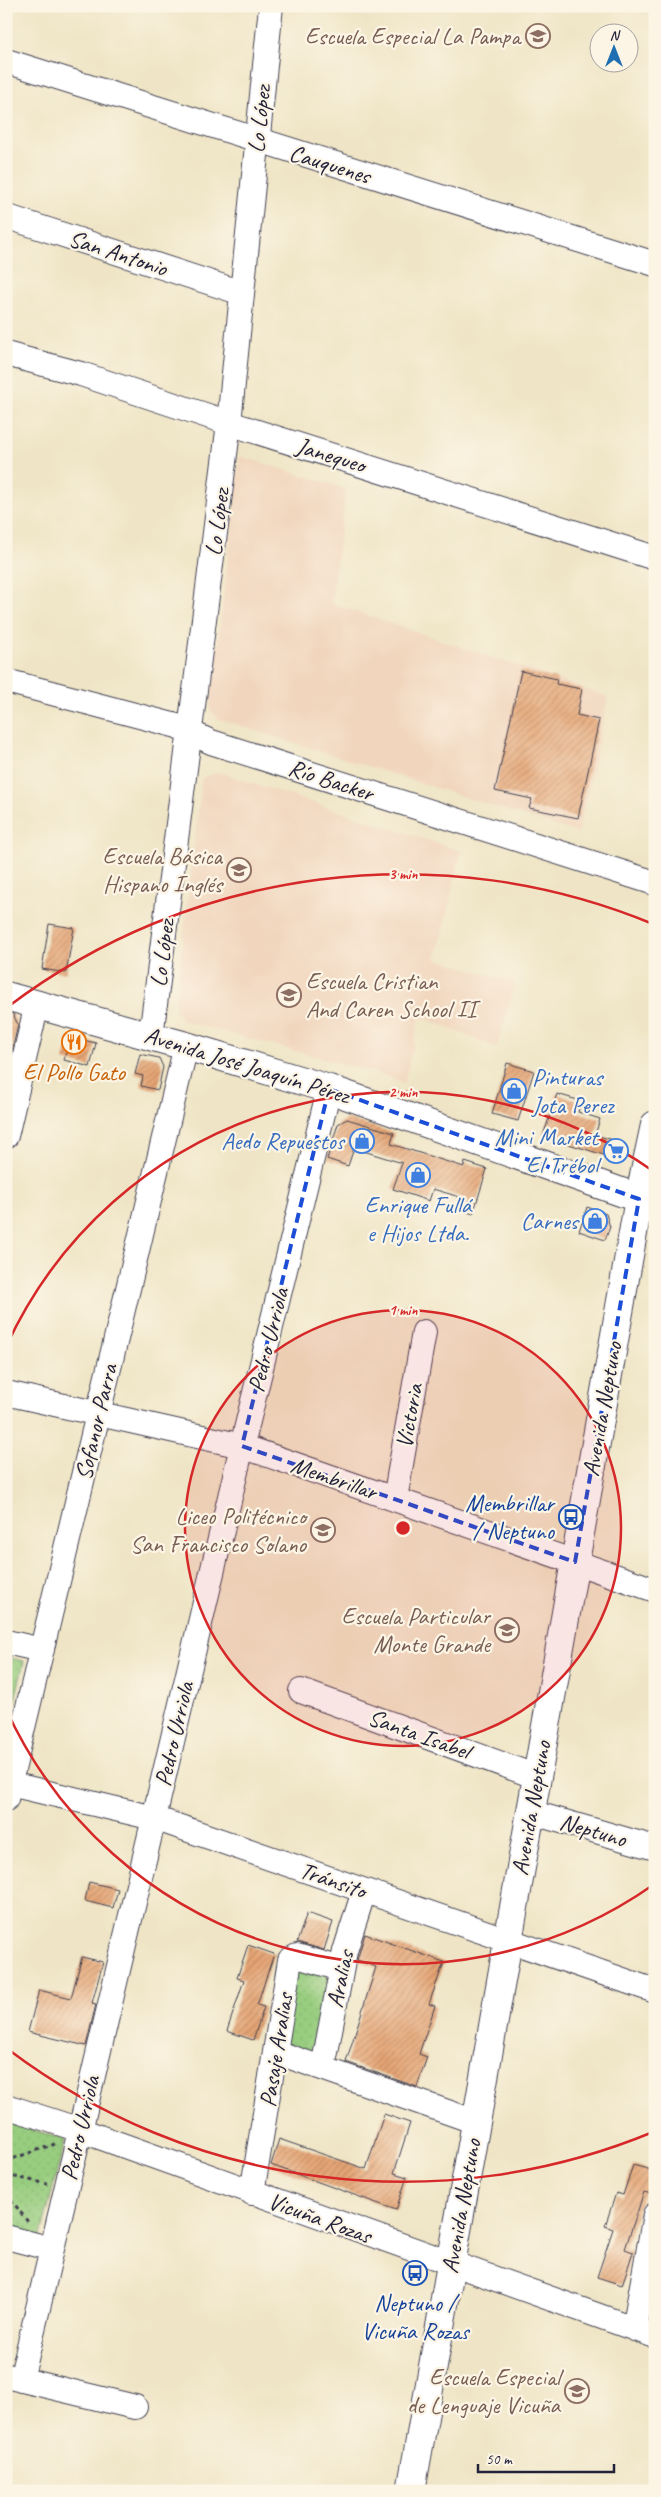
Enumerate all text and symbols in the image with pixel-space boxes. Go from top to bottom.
place label: Escuela Especial La Pampa [305,21,522,51]
north arrow [588,22,638,72]
school or university icon: Escuela Especial La Pampa [525,23,551,49]
text: N [610,27,621,44]
street label: Lo López [241,81,278,154]
street label: Cauquenes [286,137,376,191]
street label: San Antonio [65,223,172,283]
street label: Janequeo [292,430,371,480]
street label: Lo López [198,484,236,557]
street label: Río Backer [285,752,379,809]
place label: Escuela Básica Hispano Inglés [103,841,225,899]
school or university icon: Escuela Básica Hispano Inglés [226,857,252,883]
text: 3 min [389,865,418,884]
street label: Lo López [143,915,181,988]
place label: Escuela Cristian And Caren School II [306,966,482,1024]
school or university icon: Escuela Cristian And Caren School II [276,982,302,1008]
street label: Avenida José Joaquín Pérez [141,1020,355,1111]
restaurant icon: El Pollo Gato [61,1029,87,1055]
place label: El Pollo Gato [23,1057,127,1087]
place label: Pinturas Jota Perez [531,1062,615,1120]
shop icon: Pinturas Jota Perez [501,1078,527,1104]
text: 2 min [389,1083,418,1102]
place label: Mini Market El Trébol [495,1122,602,1180]
place label: Aedo Repuestos [221,1126,346,1156]
shop icon: Aedo Repuestos [349,1128,375,1154]
supermarket icon: Mini Market El Trébol [603,1138,629,1164]
shop icon: Enrique Fullá e Hijos Ltda. [405,1162,431,1188]
place label: Enrique Fullá e Hijos Ltda. [365,1190,474,1248]
place label: Carnes [521,1206,580,1236]
shop icon: Carnes [582,1208,608,1234]
street label: Pedro Urriola [241,1283,296,1395]
text: 1 min [389,1301,418,1320]
street label: Avenida Neptuno [575,1338,629,1478]
street label: Sofanor Parra [68,1360,124,1483]
street label: Victoria [389,1380,430,1451]
street label: Membrillar [287,1449,383,1507]
place label: Membrillar / Neptuno [465,1488,556,1546]
place label: Liceo Politécnico San Francisco Solano [130,1501,309,1559]
bus stop icon: Membrillar / Neptuno [558,1504,584,1530]
school or university icon: Liceo Politécnico San Francisco Solano [310,1517,336,1543]
centre of rings [394,1519,412,1537]
place label: Escuela Particular Monte Grande [342,1601,492,1659]
school or university icon: Escuela Particular Monte Grande [494,1617,520,1643]
street label: Pedro Urriola [147,1677,201,1789]
street label: Santa Isabel [364,1702,478,1768]
street label: Avenida Neptuno [504,1737,558,1877]
street label: Neptuno [556,1806,631,1854]
street label: Tránsito [296,1855,372,1906]
street label: Aralias [319,1946,361,2010]
street label: Pasaje Aralias [252,1989,300,2109]
street label: Pedro Urriola [53,2071,107,2183]
street label: Avenida Neptuno [434,2135,488,2275]
street label: Vicuña Rozas [264,2186,377,2251]
bus stop icon: Neptuno / Vicuña Rozas [402,2260,428,2286]
place label: Neptuno / Vicuña Rozas [361,2288,471,2346]
place label: Escuela Especial de Lenguaje Vicuña [407,2362,564,2420]
school or university icon: Escuela Especial de Lenguaje Vicuña [564,2378,590,2404]
scale bar [478,2442,615,2474]
text: 50 m [486,2450,513,2469]

